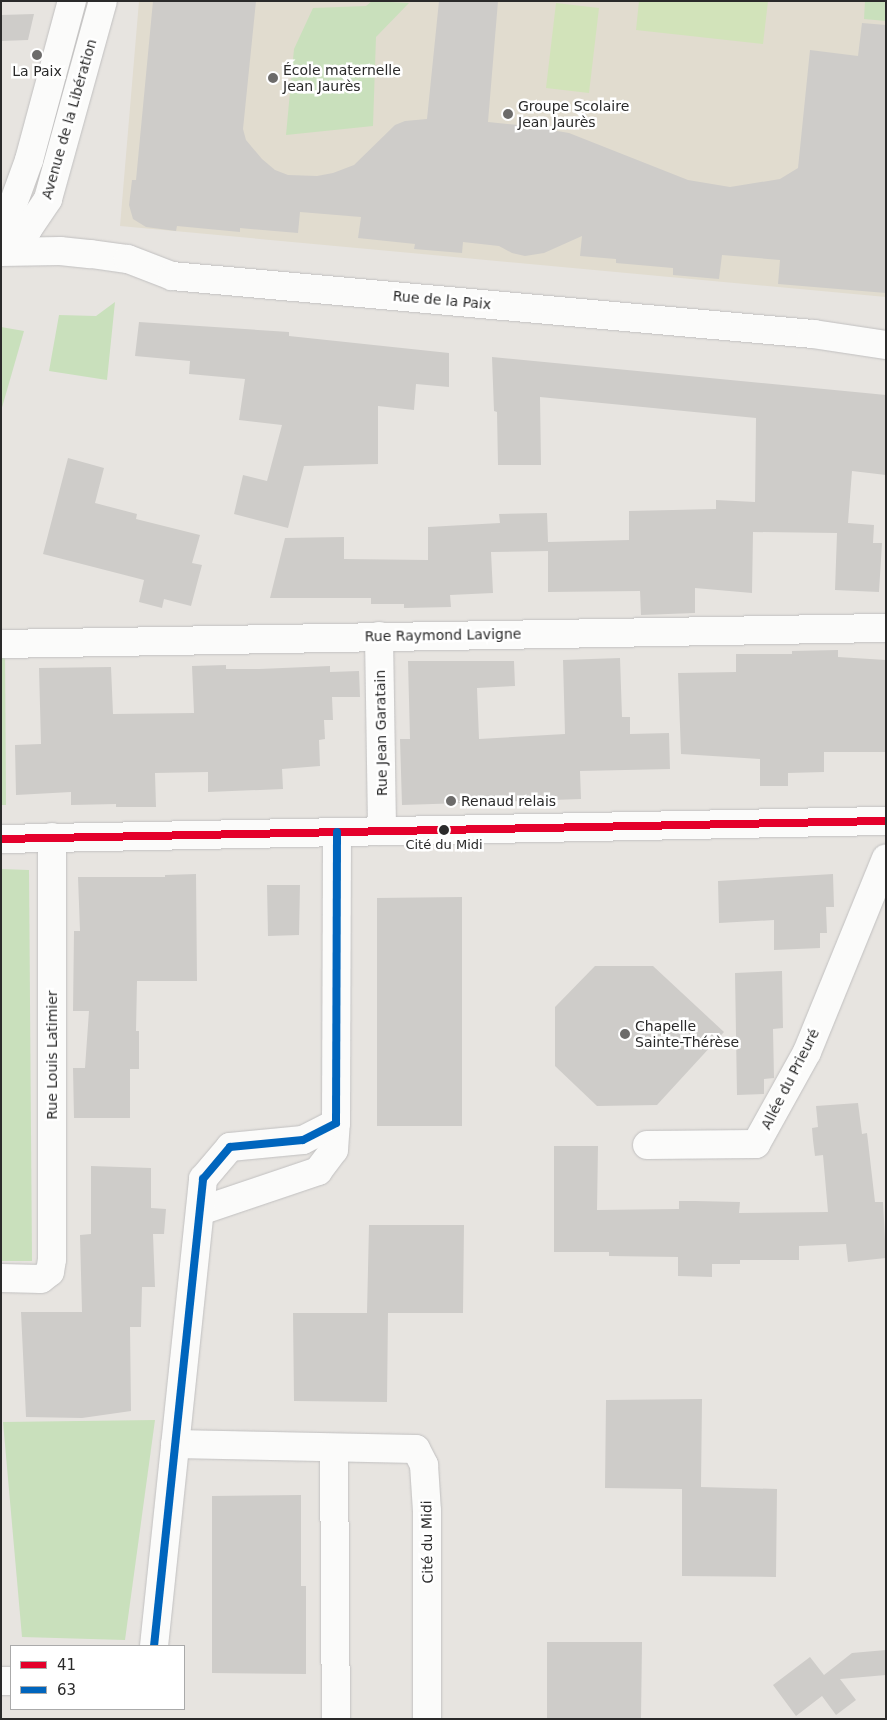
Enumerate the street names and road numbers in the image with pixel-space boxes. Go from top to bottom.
street label: Avenue de la Libération [38,37,100,201]
street label: Rue de la Paix [392,287,492,313]
street label: Rue Raymond Lavigne [365,625,521,645]
street label: Rue Jean Garatain [371,670,391,796]
street label: Rue Louis Latimier [44,990,60,1120]
street label: Allée du Prieuré [757,1026,823,1132]
street label: Cité du Midi [418,1500,436,1584]

